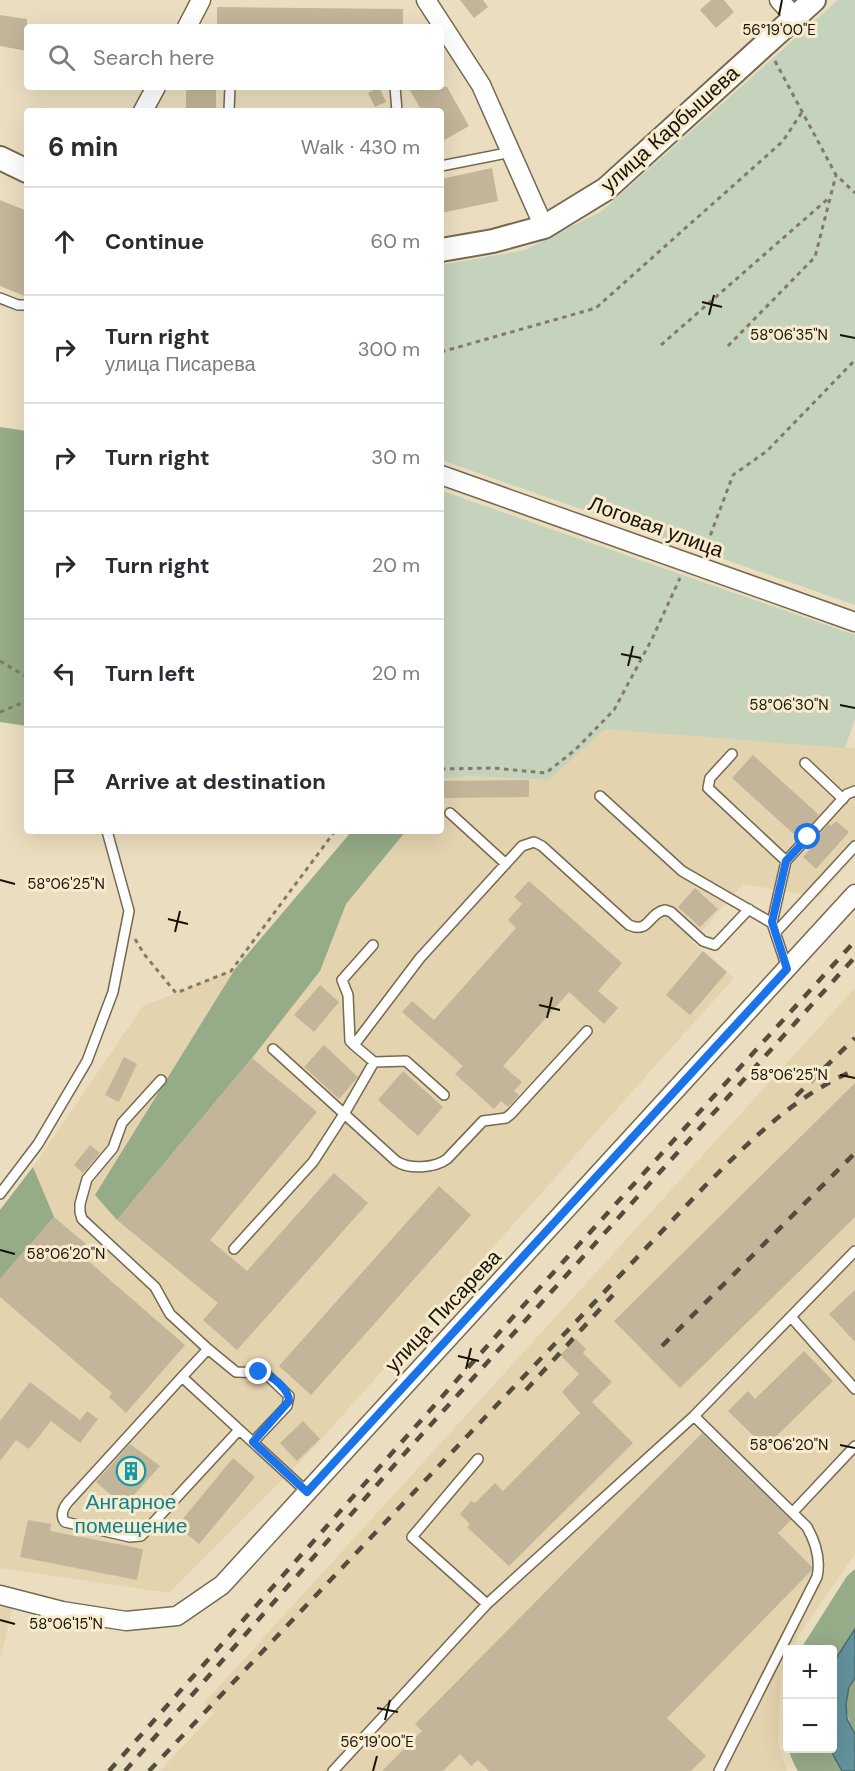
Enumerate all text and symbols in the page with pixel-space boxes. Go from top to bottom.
text: 56°19'00"E [742,20,816,40]
search box [24,24,444,90]
icon: search [45,41,78,74]
text: Search here [93,43,214,72]
street label: улица Карбышева [595,59,745,199]
text: 6 min [48,130,118,164]
text: Walk · 430 m [301,134,420,160]
icon: ahead [48,225,81,258]
text: Continue [105,227,204,256]
text: 60 m [371,228,420,254]
text: Turn right [105,322,210,351]
text: 58°06'35"N [750,325,828,345]
icon: right [48,333,81,366]
text: 300 m [358,336,420,362]
text: улица Писарева [105,351,256,377]
icon: right [48,441,81,474]
text: Turn right [105,443,210,472]
text: 30 m [371,444,420,470]
street label: Логовая улица [585,490,728,564]
icon: right [48,549,81,582]
text: Turn right [105,551,210,580]
text: 20 m [372,552,420,578]
icon: left [48,657,81,690]
text: Turn left [105,659,195,688]
text: 20 m [372,660,420,686]
text: 58°06'30"N [749,695,829,715]
icon: arrive [48,765,81,798]
text: Arrive at destination [105,767,326,796]
route start [794,823,820,849]
text: 58°06'25"N [27,874,105,894]
text: 58°06'25"N [750,1065,828,1085]
street label: улица Писарева [379,1243,507,1378]
text: 58°06'20"N [27,1244,105,1264]
route end [245,1358,271,1384]
text: 58°06'20"N [750,1435,828,1455]
building icon: Ангарное помещение [115,1455,147,1487]
place label: Ангарное помещение [75,1488,187,1540]
text: 58°06'15"N [29,1614,103,1634]
map controls [783,1645,837,1753]
button: + [783,1645,837,1699]
button: − [783,1699,837,1753]
text: 56°19'00"E [340,1732,414,1752]

